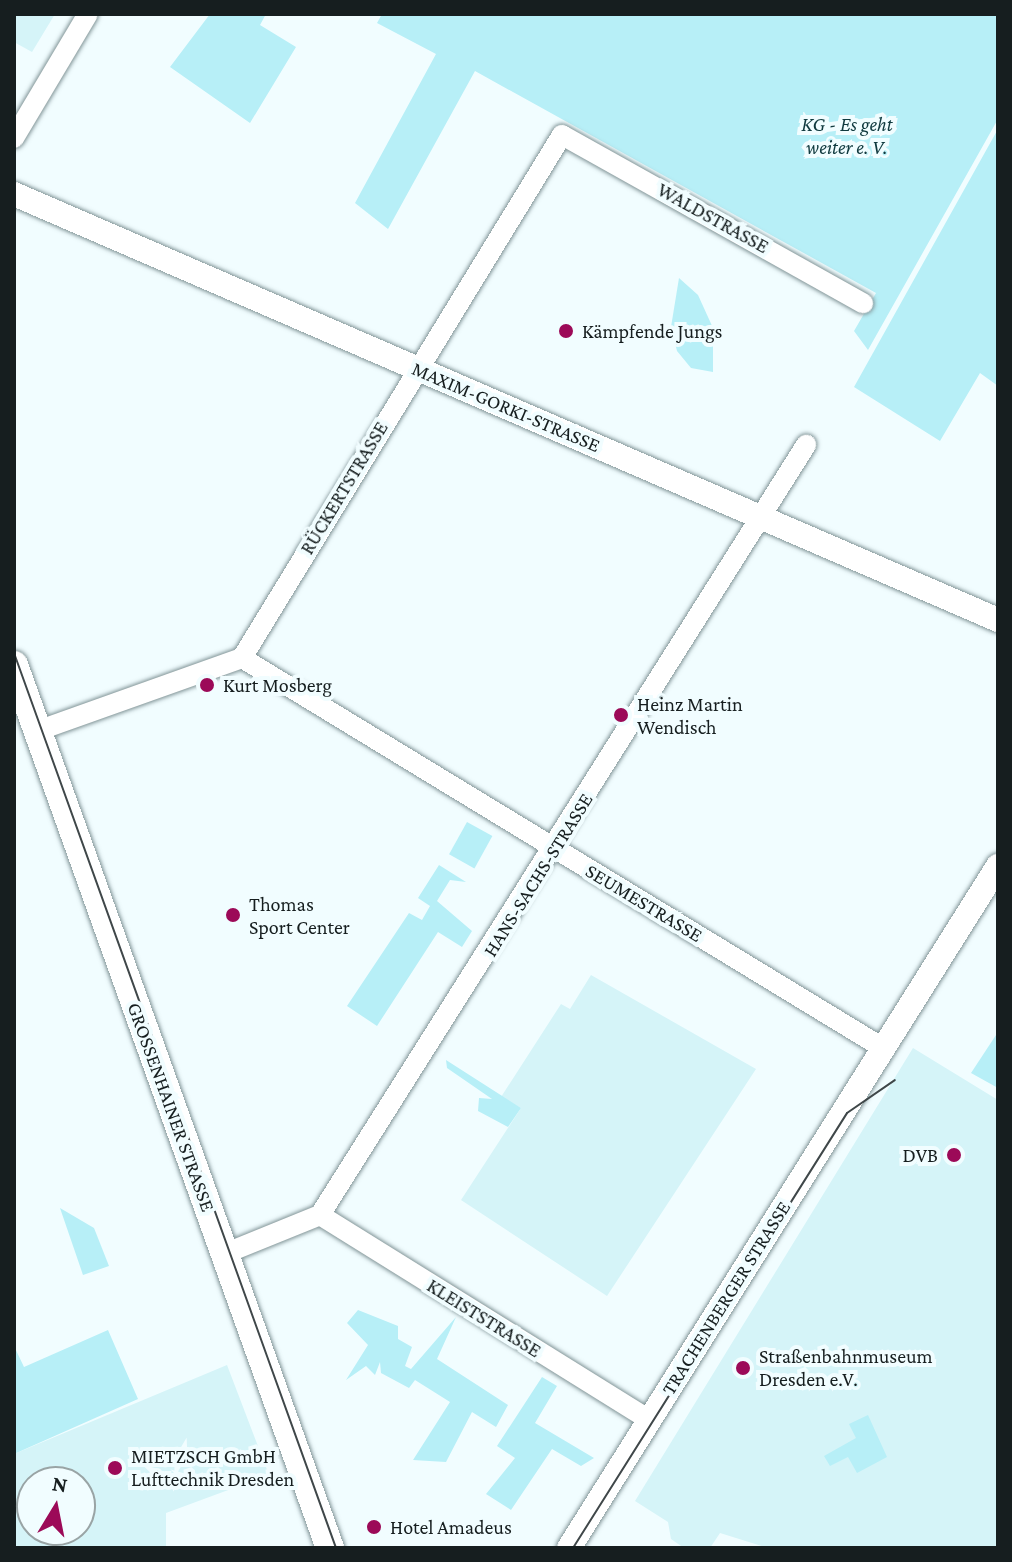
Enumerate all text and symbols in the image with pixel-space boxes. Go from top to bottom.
park label: KG - Es geht weiter e. V. [801,113,893,160]
street label: WALDSTRASSE [653,178,773,258]
place label: Kämpfende Jungs [582,319,722,343]
marker: Kämpfende Jungs [557,322,575,340]
street label: MAXIM-GORKI-STRASSE [408,356,604,458]
street label: RÜCKERTSTRASSE [295,417,393,559]
place label: Kurt Mosberg [223,673,332,697]
marker: Kurt Mosberg [198,676,216,694]
place label: Heinz Martin Wendisch [637,692,743,739]
marker: Heinz Martin Wendisch [612,706,630,724]
street label: HANS-SACHS-STRASSE [478,789,598,961]
street label: SEUMESTRASSE [581,859,707,947]
place label: Thomas Sport Center [249,892,350,939]
marker: Thomas Sport Center [224,906,242,924]
street label: GROSSENHAINER STRASSE [122,999,220,1215]
place label: DVB [903,1143,938,1167]
marker: DVB [945,1146,963,1164]
street label: TRACHENBERGER STRASSE [656,1197,796,1399]
street label: KLEISTSTRASSE [423,1273,545,1363]
place label: Straßenbahnmuseum Dresden e.V. [759,1344,933,1391]
marker: Straßenbahnmuseum Dresden e.V. [734,1359,752,1377]
place label: MIETZSCH GmbH Lufttechnik Dresden [131,1444,294,1491]
marker: MIETZSCH GmbH Lufttechnik Dresden [106,1459,124,1477]
north arrow [16,1466,96,1546]
text: N [50,1470,69,1497]
place label: Hotel Amadeus [390,1515,512,1539]
marker: Hotel Amadeus [365,1518,383,1536]

